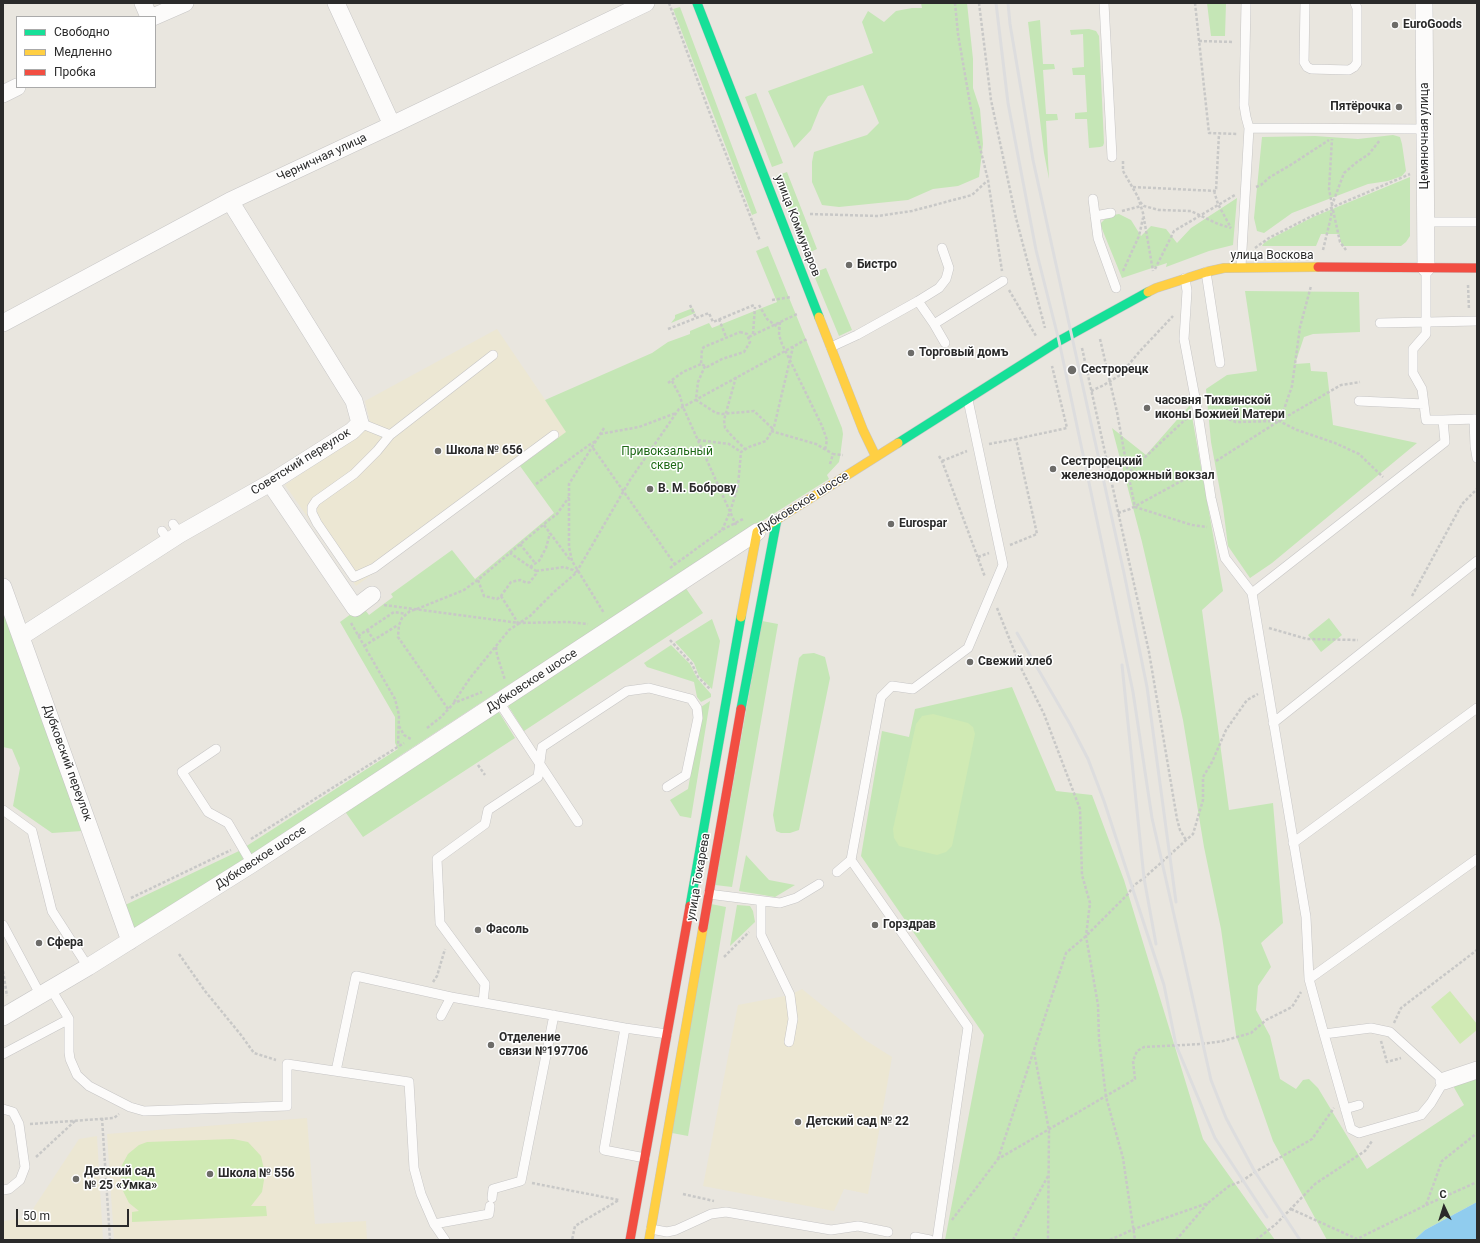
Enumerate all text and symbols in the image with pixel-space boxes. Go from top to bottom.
legend [16,16,156,88]
place label: EuroGoods [1403,18,1462,32]
marker: EuroGoods [1390,20,1400,30]
text: Свободно [54,25,110,39]
text: Медленно [54,45,112,59]
text: Пробка [54,65,96,79]
street label: Цемяночная улица [1418,83,1432,189]
place label: Пятёрочка [1330,100,1391,114]
marker: Пятёрочка [1394,102,1404,112]
street label: Черничная улица [275,131,369,185]
street label: улица Коммунаров [771,173,823,279]
street label: улица Воскова [1230,249,1314,263]
place label: Бистро [857,258,897,272]
marker: Бистро [844,260,854,270]
place label: Торговый домъ [919,346,1008,360]
marker: Торговый домъ [906,348,916,358]
place label: Сестрорецк [1081,363,1149,377]
marker: Сестрорецк [1066,364,1078,376]
place label: часовня Тихвинской иконы Божией Матери [1155,394,1285,422]
marker: часовня Тихвинской иконы Божией Матери [1142,403,1152,413]
street label: Советский переулок [249,425,353,499]
place label: Школа № 656 [446,444,523,458]
park label: Привокзальный сквер [621,445,713,473]
marker: Школа № 656 [433,446,443,456]
place label: Сестрорецкий железнодорожный вокзал [1061,455,1215,483]
marker: Сестрорецкий железнодорожный вокзал [1048,464,1058,474]
street label: Дубковское шоссе [754,469,852,537]
place label: В. М. Боброву [658,482,736,496]
marker: В. М. Боброву [645,484,655,494]
place label: Eurospar [899,517,947,531]
marker: Eurospar [886,519,896,529]
street label: Дубковское шоссе [484,646,580,716]
place label: Свежий хлеб [978,655,1052,669]
marker: Свежий хлеб [965,657,975,667]
street label: Дубковский переулок [39,703,95,823]
street label: Дубковское шоссе [213,823,309,893]
street label: улица Токарева [684,832,714,922]
place label: Горздрав [883,918,936,932]
marker: Горздрав [870,920,880,930]
place label: Фасоль [486,923,529,937]
marker: Фасоль [473,925,483,935]
place label: Сфера [47,936,83,950]
marker: Сфера [34,938,44,948]
place label: Отделение связи №197706 [499,1031,588,1059]
marker: Отделение связи №197706 [486,1040,496,1050]
place label: Детский сад № 22 [806,1115,909,1129]
marker: Детский сад № 22 [793,1117,803,1127]
place label: Детский сад № 25 «Умка» [84,1165,157,1193]
place label: Школа № 556 [218,1167,295,1181]
marker: Школа № 556 [205,1169,215,1179]
marker: Детский сад № 25 «Умка» [71,1174,81,1184]
north arrow [1424,1187,1464,1227]
text: С [1439,1188,1447,1201]
scale bar [18,1201,131,1227]
text: 50 m [23,1209,50,1223]

